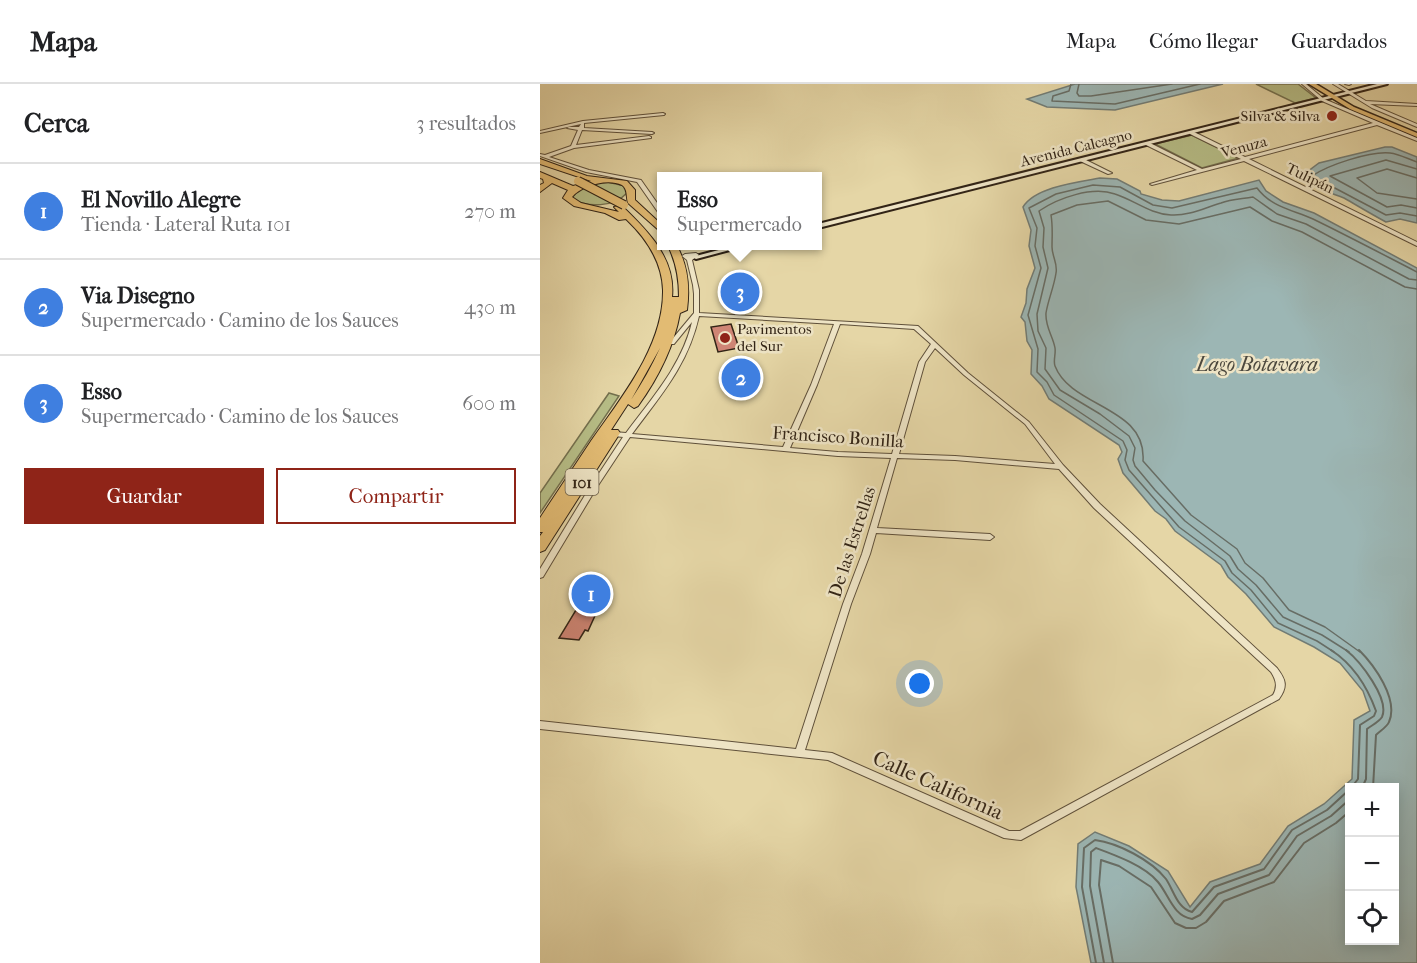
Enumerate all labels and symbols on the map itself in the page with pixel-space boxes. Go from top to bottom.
place label: Silva & Silva [1240,107,1321,125]
marker: Silva & Silva [1325,109,1339,123]
street label: Avenida Calcagno [1017,125,1134,171]
street label: Venuza [1218,132,1270,162]
street label: Tulipán [1283,159,1337,197]
pin: 3 [720,270,760,314]
place label: Pavimentos del Sur [737,320,812,355]
marker: Pavimentos del Sur [718,331,732,345]
water label: Lago Botavara [1194,353,1318,376]
pin: 2 [722,356,760,400]
street label: Francisco Bonilla [772,422,905,453]
road number: 101 [566,469,598,495]
street label: De las Estrellas [825,484,880,600]
pin: 1 [572,572,610,616]
your location [905,669,934,698]
street label: Calle California [869,746,1007,825]

